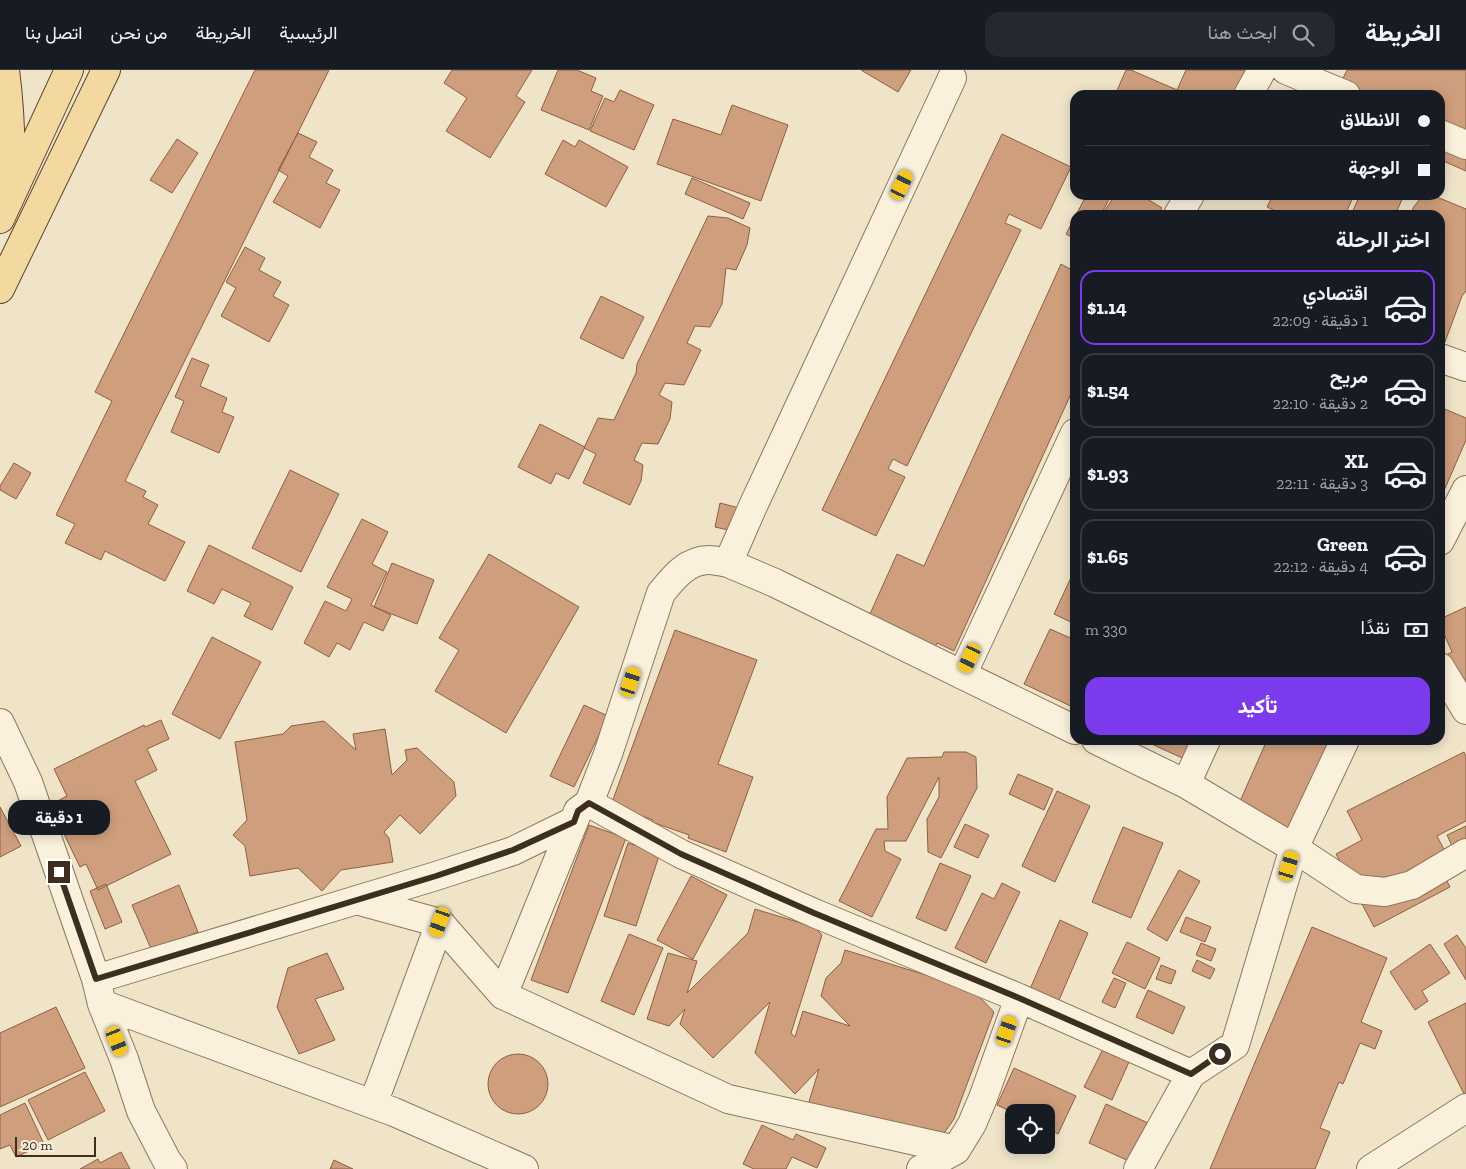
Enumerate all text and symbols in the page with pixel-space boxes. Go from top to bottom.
search box [985,12,1335,57]
text: الخريطة [1365,18,1441,47]
text: ابحث هنا [1208,21,1277,44]
icon: search [1289,21,1317,49]
text: اتصل بنا [25,22,82,44]
text: من نحن [110,22,167,44]
text: الخريطة [195,22,251,44]
text: الرئيسية [279,22,337,44]
text: الانطلاق [1340,108,1400,131]
text: الوجهة [1348,156,1400,179]
car [888,168,915,202]
text: اختر الرحلة [1336,226,1430,253]
text: اقتصادي [1303,282,1368,305]
icon: car [1383,285,1428,330]
text: $1.14 [1087,296,1127,319]
text: 1 دقيقة · 22:09 [1273,311,1368,330]
text: مريح [1330,365,1368,388]
icon: car [1383,368,1428,413]
text: $1.54 [1087,379,1129,402]
text: 2 دقيقة · 22:10 [1273,394,1368,413]
text: XL [1345,450,1368,473]
icon: car [1383,451,1428,496]
text: $1.93 [1087,462,1129,485]
text: 3 دقيقة · 22:11 [1276,474,1368,493]
text: Green [1317,533,1368,556]
icon: car [1383,534,1428,579]
text: $1.65 [1087,545,1128,568]
text: 4 دقيقة · 22:12 [1273,557,1368,576]
text: نقدًا [1361,616,1390,639]
icon: cash [1402,616,1430,644]
text: 330 m [1085,620,1127,639]
car [956,641,983,675]
car [619,665,642,699]
button: تأكيد [1085,677,1430,735]
callout: 1 دقيقة [8,800,110,834]
text: 1 دقيقة [35,808,83,827]
car [1277,849,1300,883]
route end [48,861,70,883]
car [427,905,452,939]
car [995,1014,1018,1048]
car [104,1024,129,1058]
route start [1209,1043,1231,1065]
map controls [1005,1104,1055,1154]
button: locate [1005,1104,1055,1154]
scale bar [15,1134,96,1157]
text: 20 m [22,1137,53,1154]

